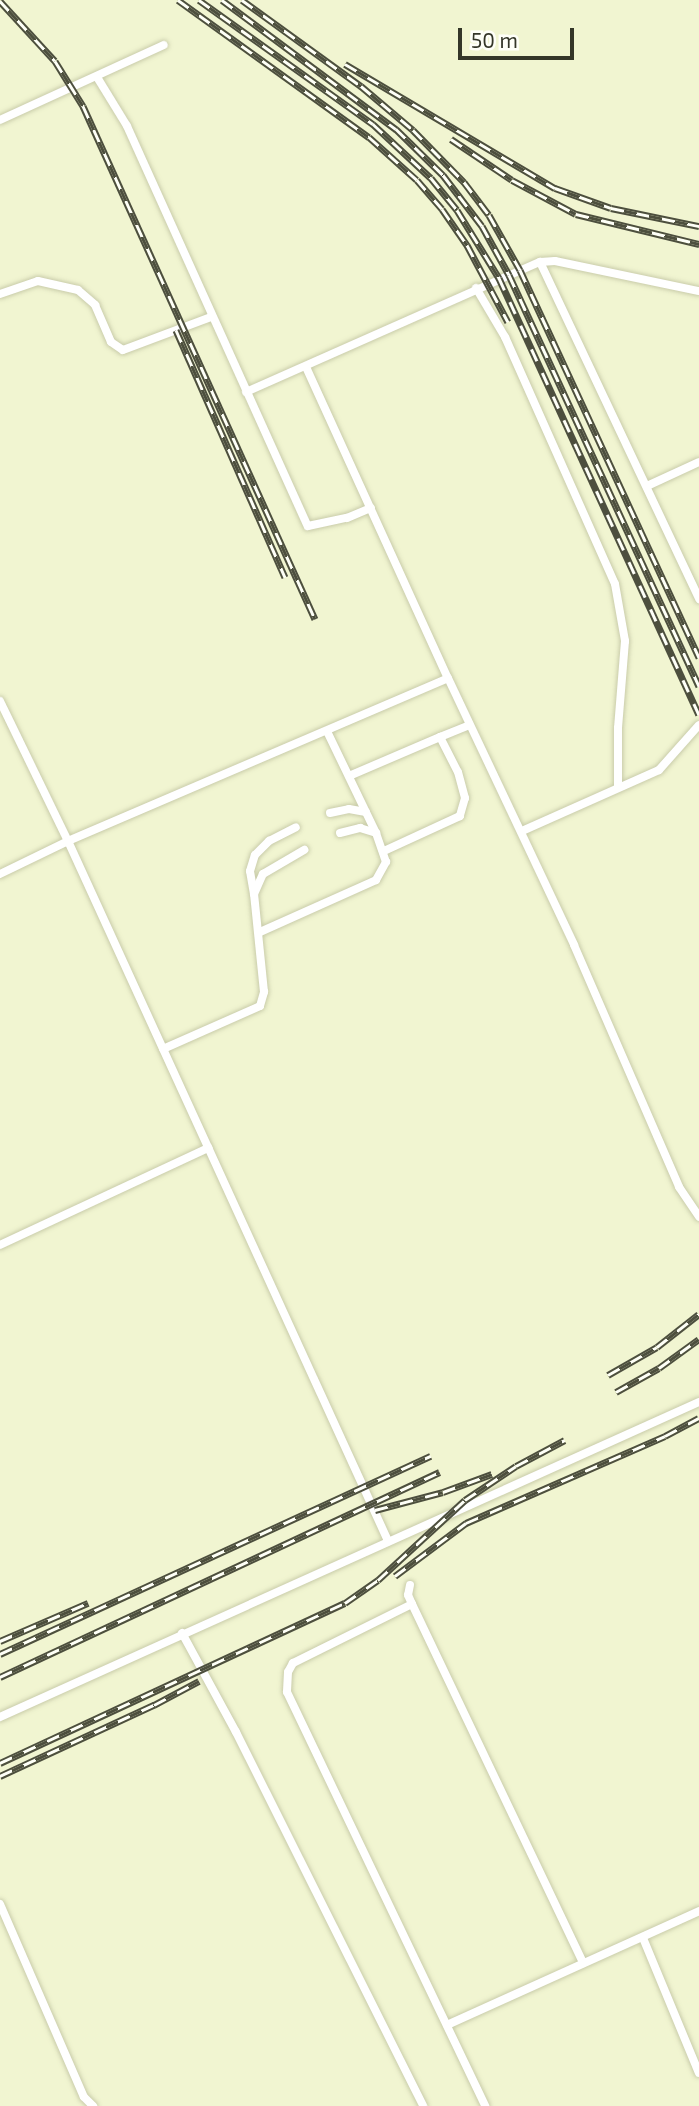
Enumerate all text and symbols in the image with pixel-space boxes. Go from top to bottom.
scale bar [461,14,576,58]
text: 50 m [471,27,518,52]

